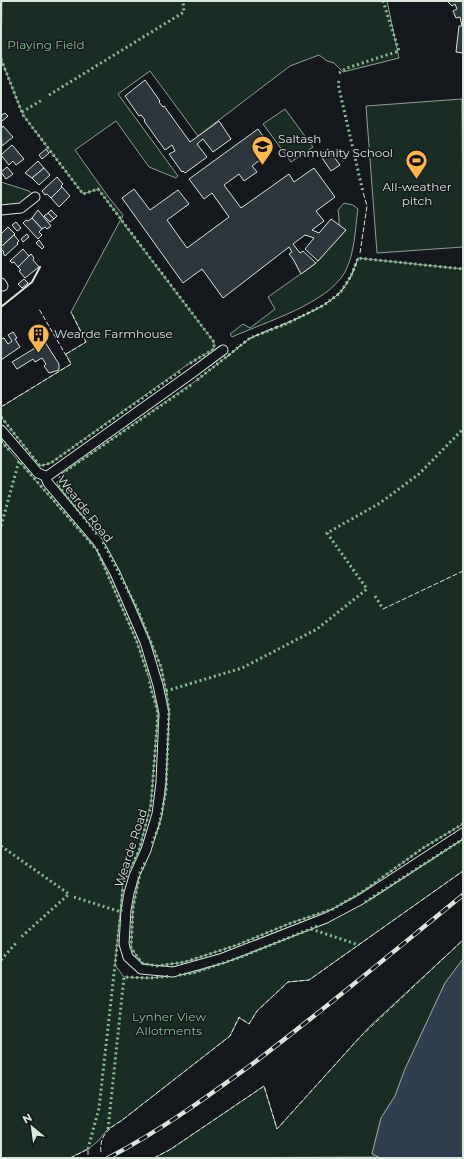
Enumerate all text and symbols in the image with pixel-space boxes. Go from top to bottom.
park label: Playing Field [7,37,85,52]
place label: Saltash Community School [278,131,393,160]
school or university icon: Saltash Community School [249,133,275,166]
sports icon: All-weather pitch [404,147,430,180]
place label: All-weather pitch [382,179,452,208]
building icon: Wearde Farmhouse [25,321,51,354]
place label: Wearde Farmhouse [54,326,173,341]
street label: Wearde Road [54,472,116,545]
street label: Wearde Road [111,807,150,889]
park label: Lynher View Allotments [132,1009,206,1038]
north arrow [12,1107,52,1147]
text: N [20,1110,34,1127]

